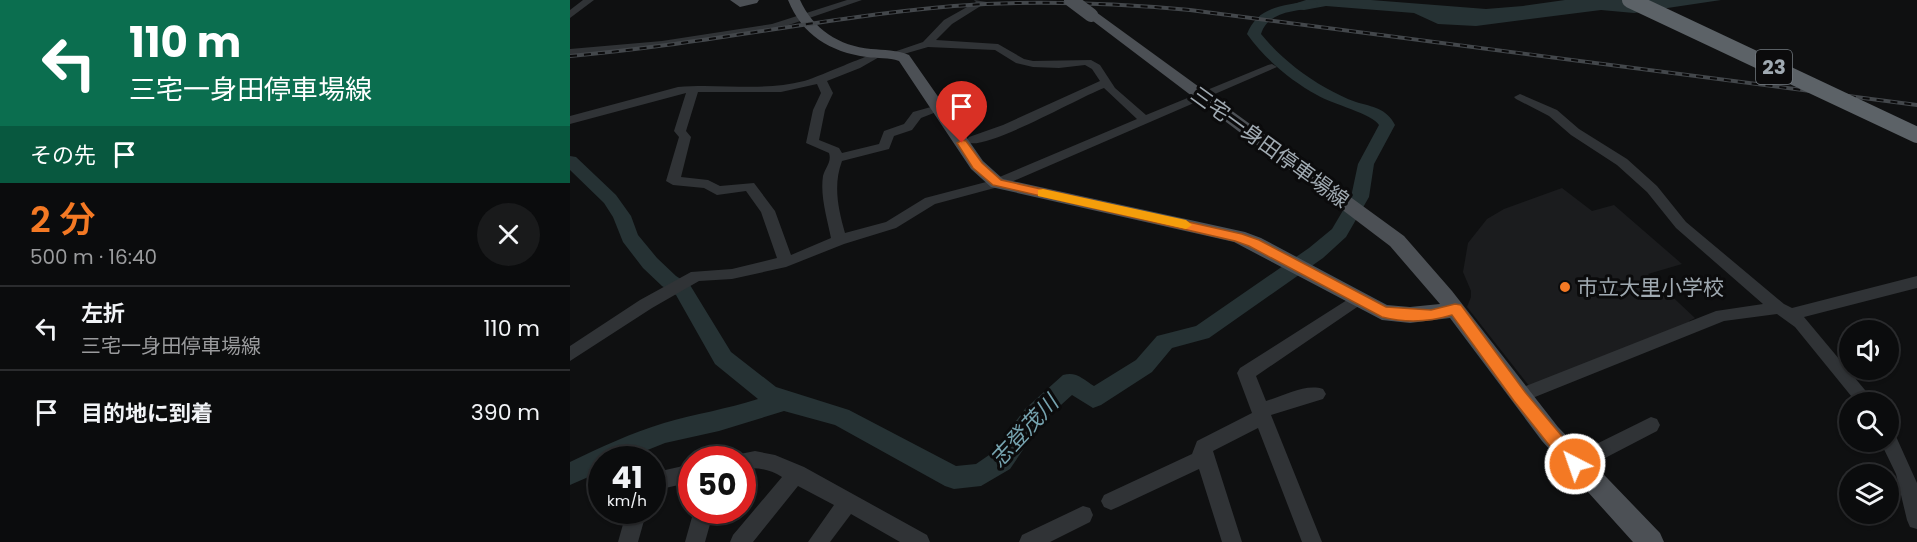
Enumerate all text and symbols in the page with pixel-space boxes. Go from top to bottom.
text: 110 m [129,13,241,72]
icon: left [30,24,108,102]
road number: 23 [1756,50,1792,84]
text: 三宅一身田停車場線 [129,71,372,108]
street label: 三宅一身田停車場線 [1185,80,1355,214]
pin [936,81,987,143]
icon: arrive [945,90,978,123]
icon: arrive [108,138,141,171]
text: その先 [30,140,96,171]
text: 2 分 [30,194,95,245]
button: close [477,203,540,266]
text: 500 m · 16:40 [30,243,157,271]
place label: 市立大里小学校 [1577,273,1724,302]
marker: 市立大里小学校 [1558,280,1572,294]
text: 左折 [81,298,125,329]
icon: left [30,312,63,345]
text: 110 m [484,313,540,344]
map controls [1839,320,1899,524]
button: sound [1839,320,1899,380]
text: 三宅一身田停車場線 [81,332,261,360]
water label: 志登茂川 [983,387,1067,474]
button: search [1839,392,1899,452]
icon: arrive [30,396,63,429]
text: 390 m [471,397,540,428]
text: 目的地に到着 [81,398,213,429]
position arrow [1543,432,1607,496]
speed limit sign: 50 [678,446,756,524]
text: 41 [611,456,643,499]
button: layers [1839,464,1899,524]
text: km/h [607,490,647,511]

